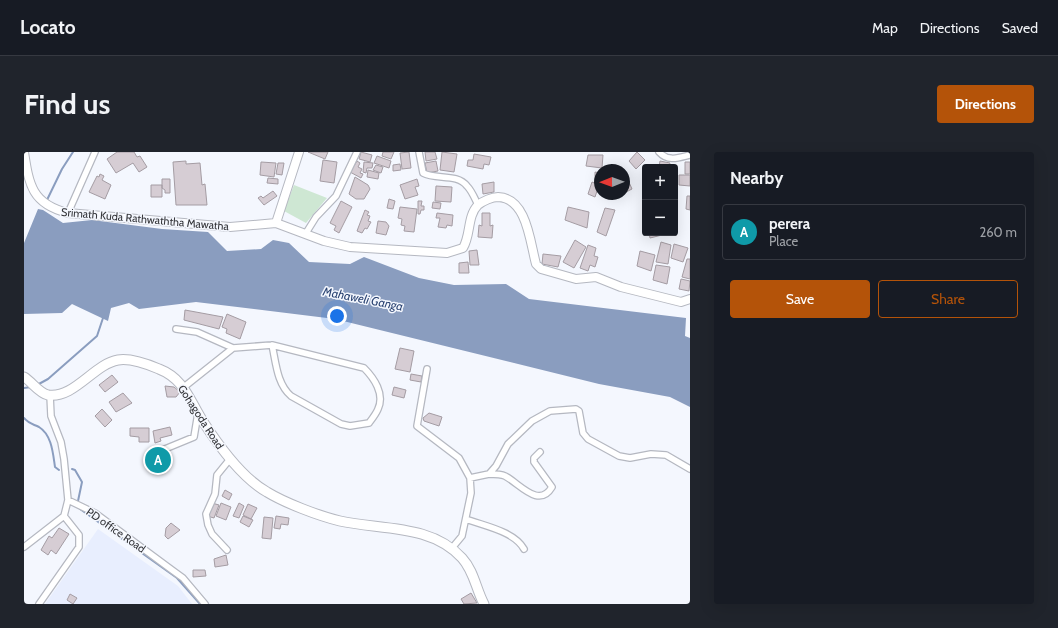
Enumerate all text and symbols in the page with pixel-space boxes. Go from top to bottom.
text: Locato [20,16,76,39]
text: Map [872,19,898,37]
text: Directions [920,19,980,37]
text: Saved [1002,19,1038,37]
button: Directions [937,85,1034,123]
text: Find us [24,87,110,121]
north arrow [594,164,630,200]
map controls [642,164,678,236]
button: + [642,164,678,200]
text: Nearby [730,168,783,188]
button: − [642,200,678,236]
street label: Srimath Kuda Rathwaththa Mawatha [61,205,230,233]
text: perera [769,215,810,233]
text: A [740,224,748,240]
text: 260 m [979,224,1017,240]
text: Place [769,233,798,249]
button: Save [730,280,870,318]
button: Share [878,280,1018,318]
water label: Mahaweli Ganga [321,283,404,314]
your location [327,306,347,326]
street label: Gohagoda Road [175,382,227,452]
pin: A [145,445,171,475]
street label: PD office Road [84,504,148,556]

